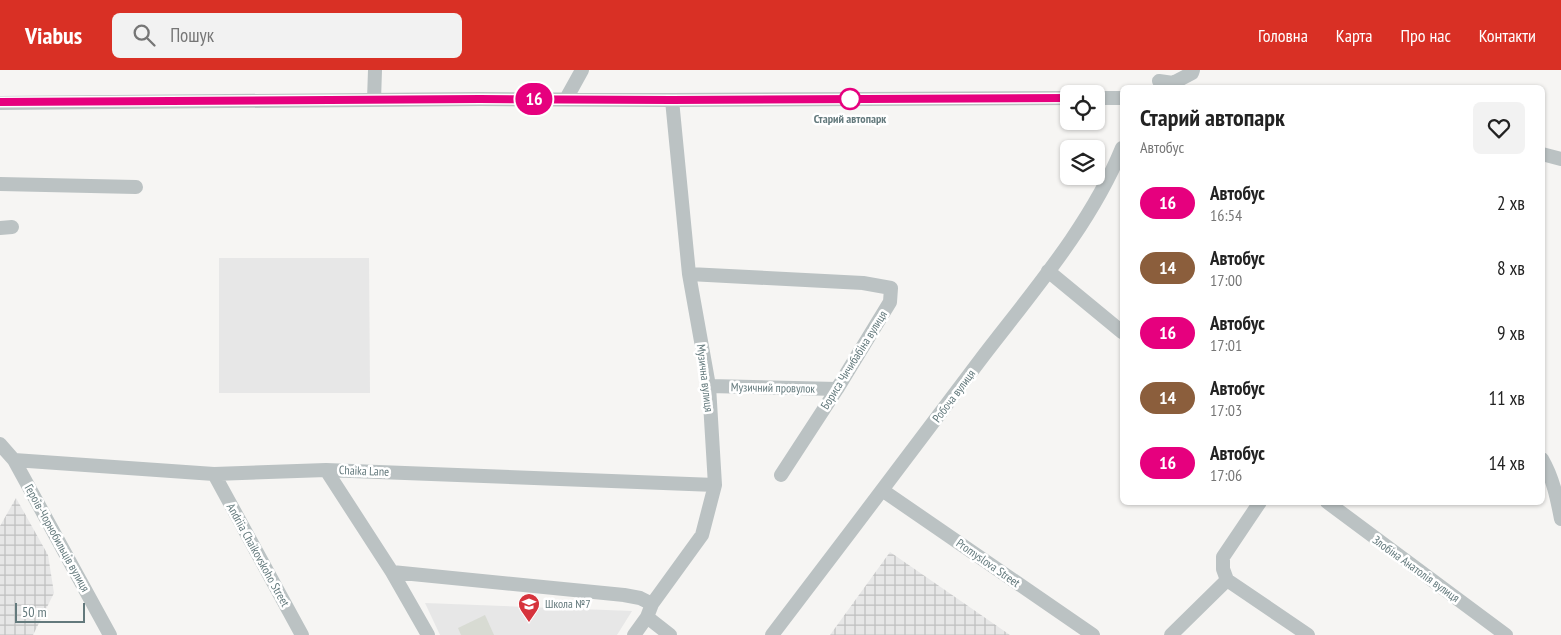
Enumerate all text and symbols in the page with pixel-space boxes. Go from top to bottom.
search box [112,13,462,58]
text: Viabus [25,20,82,51]
icon: search [130,21,158,49]
text: Пошук [170,23,214,47]
text: Головна [1258,24,1308,47]
text: Карта [1336,24,1373,47]
text: Про нас [1401,24,1451,47]
text: Контакти [1479,24,1536,47]
line badge: 16 [512,83,556,115]
map controls [1060,85,1105,185]
button: locate [1060,85,1105,130]
text: 16 [525,87,543,110]
marker: Старий автопарк [839,88,861,110]
text: Старий автопарк [1140,102,1285,133]
button: heart [1473,102,1525,154]
place label: Старий автопарк [814,111,886,126]
text: Автобус [1140,137,1184,157]
button: layers [1060,140,1105,185]
text: Автобус [1210,181,1265,205]
text: 16 [1159,191,1176,214]
text: 2 хв [1497,191,1525,215]
text: 16:54 [1210,205,1242,225]
text: Автобус [1210,246,1265,270]
text: 14 [1159,256,1176,279]
text: 8 хв [1497,256,1525,280]
text: 17:00 [1210,270,1242,290]
street label: Бориса Чичибабіна вулиця [817,307,890,412]
text: Автобус [1210,311,1265,335]
text: 16 [1159,321,1176,344]
text: 9 хв [1497,321,1525,345]
text: 17:01 [1210,335,1242,355]
street label: Музична вулиця [694,343,717,413]
street label: Робоча вулиця [929,366,978,425]
text: Автобус [1210,376,1265,400]
street label: Музичний провулок [731,379,816,396]
text: 14 [1159,386,1176,409]
text: 11 хв [1488,386,1525,410]
text: 17:03 [1210,400,1242,420]
text: Автобус [1210,441,1265,465]
text: 16 [1159,451,1176,474]
text: 14 хв [1488,451,1525,475]
street label: Chaika Lane [339,462,389,479]
text: 17:06 [1210,465,1242,485]
street label: Героїв-Чорнобильців вулиця [22,481,93,595]
street label: Andriia Chaikovskoho Street [224,500,293,610]
street label: Злобіна Анатолія вулиця [1370,532,1463,605]
street label: Promyslova Street [953,535,1024,591]
school or university icon: Школа №7 [517,592,541,623]
place label: Школа №7 [545,596,591,611]
scale bar [15,600,85,623]
text: 50 m [22,603,47,621]

